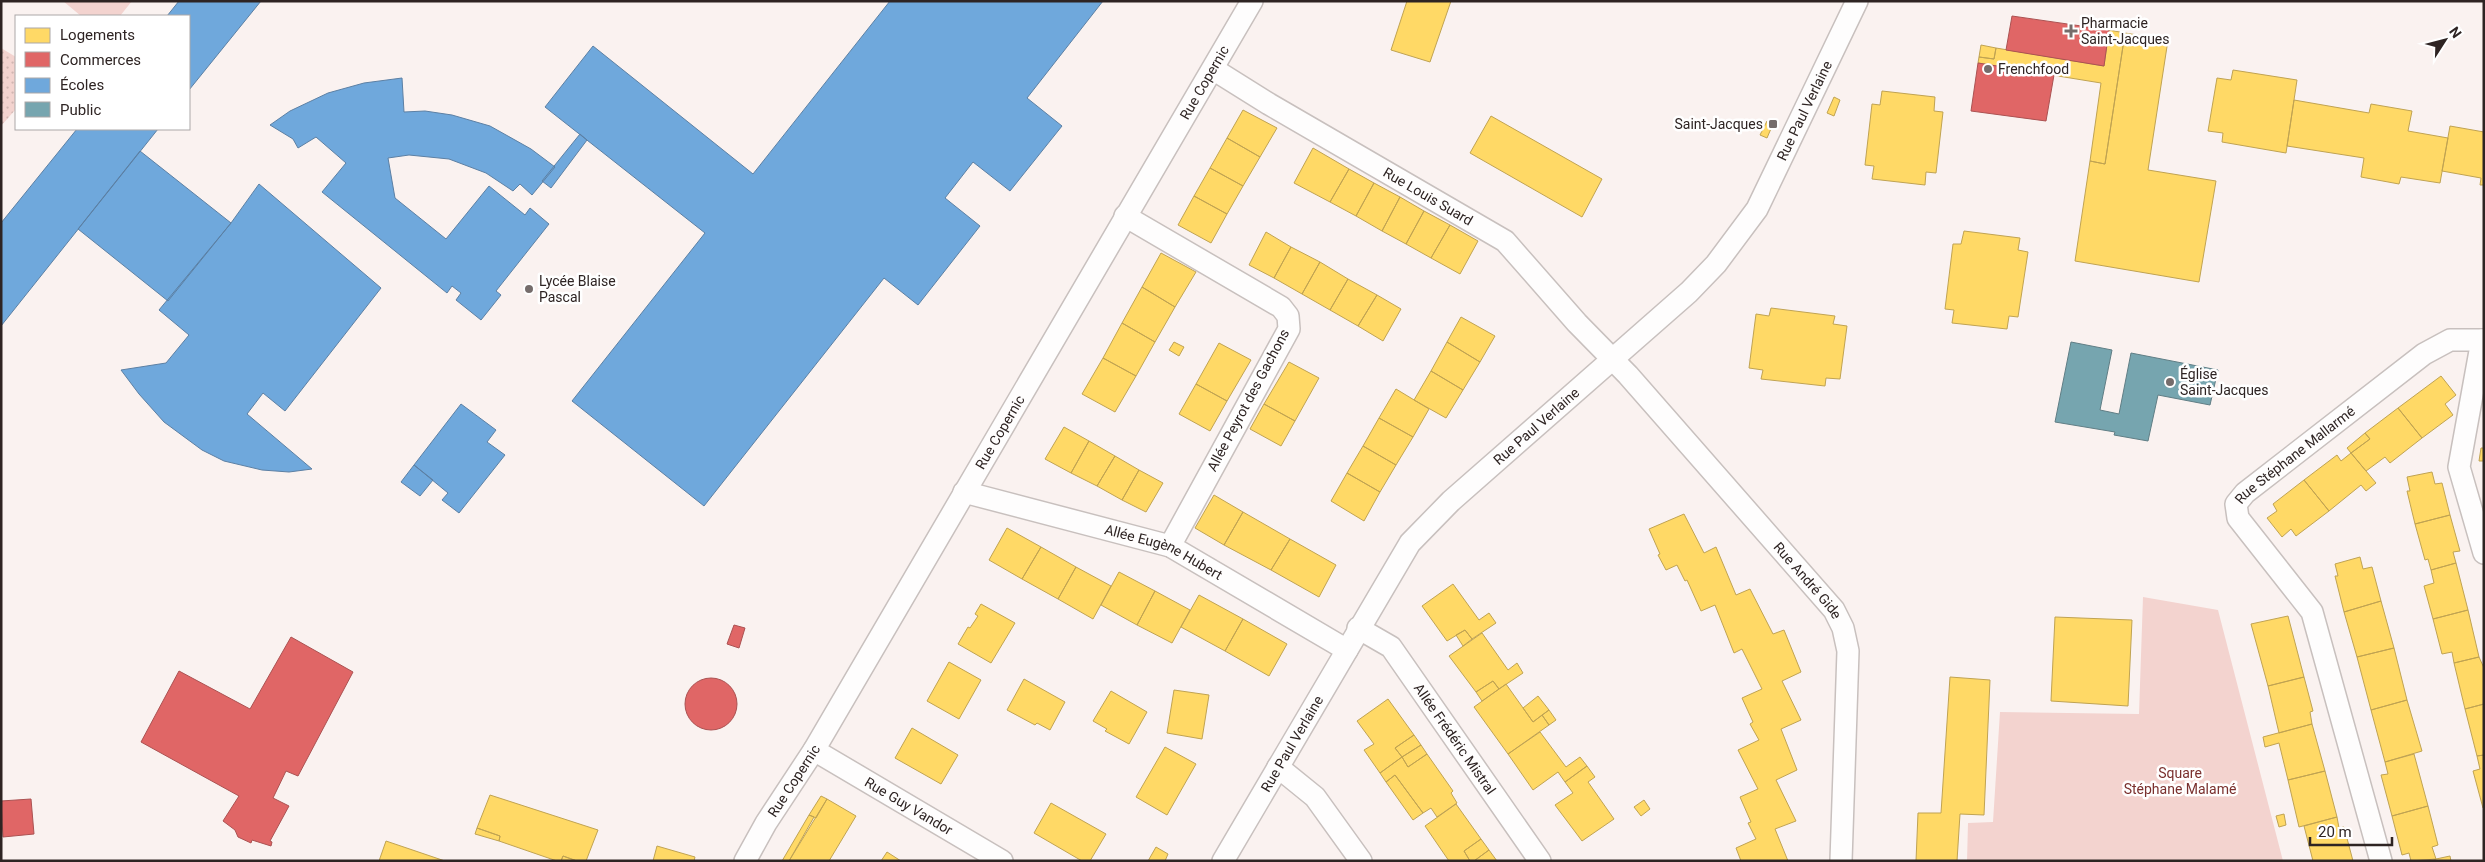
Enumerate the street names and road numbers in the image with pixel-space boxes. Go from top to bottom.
street label: Rue Copernic [1176,43,1232,122]
street label: Rue Paul Verlaine [1774,58,1835,163]
street label: Rue Louis Suard [1380,164,1476,229]
street label: Allée Peyrot des Gachons [1204,326,1292,474]
street label: Rue Paul Verlaine [1490,384,1582,468]
street label: Rue Copernic [972,392,1028,472]
street label: Rue Stéphane Mallarmé [2232,403,2358,507]
street label: Allée Eugène Hubert [1103,521,1226,583]
street label: Rue André Gide [1770,539,1845,621]
street label: Allée Frédéric Mistral [1411,680,1499,797]
street label: Rue Paul Verlaine [1257,693,1326,795]
street label: Rue Copernic [764,742,823,820]
street label: Rue Guy Vandor [862,774,956,838]

